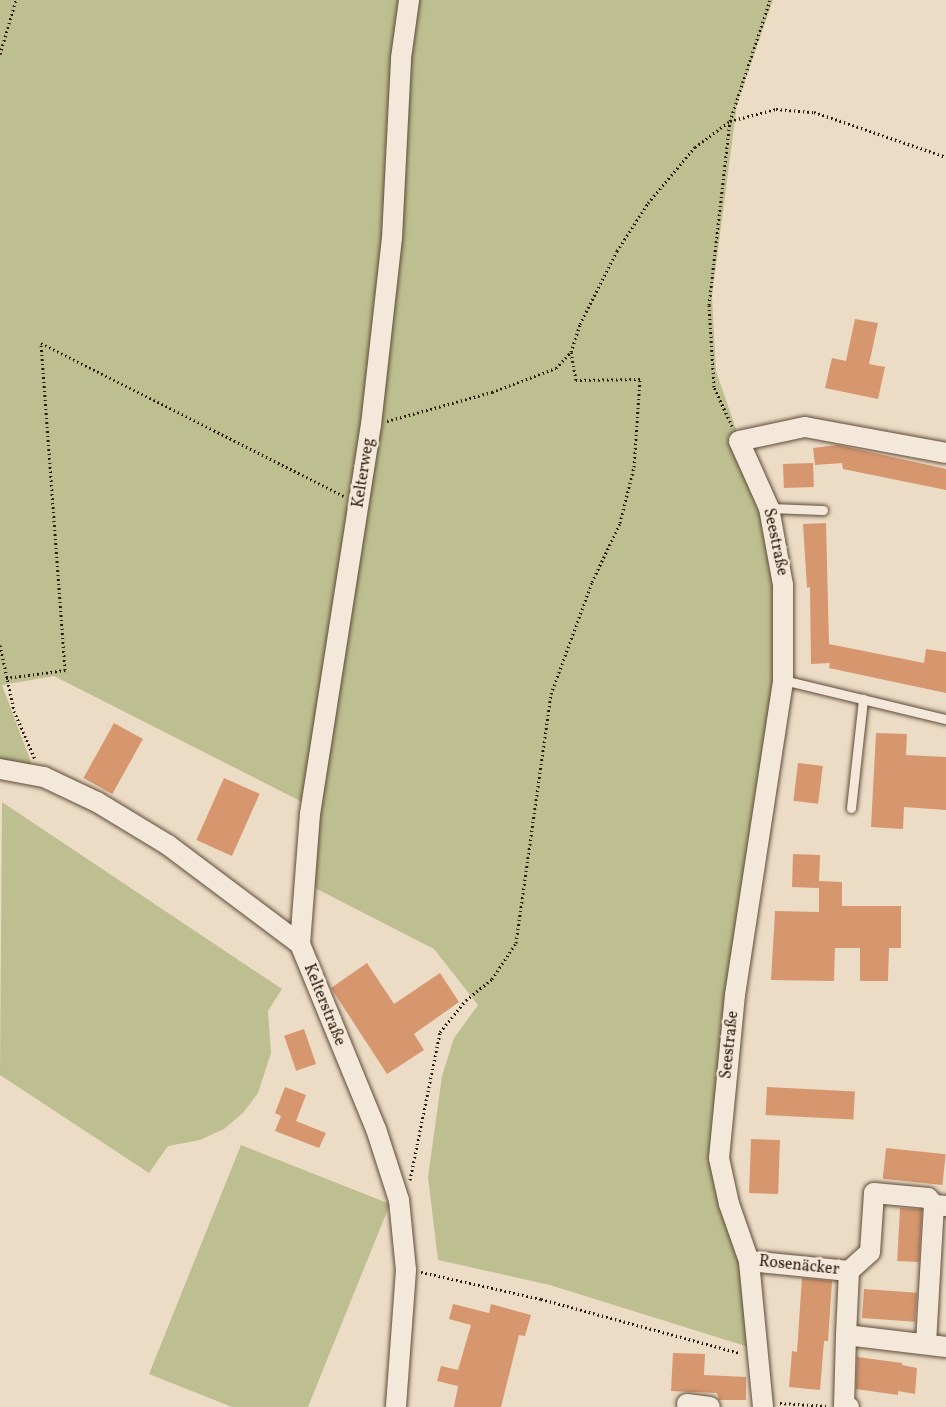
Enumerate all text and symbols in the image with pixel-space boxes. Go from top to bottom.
street label: Kelterweg [349,437,379,509]
street label: Seestraße [759,507,791,577]
street label: Kelterstraße [299,961,349,1049]
street label: Seestraße [717,1010,743,1080]
street label: Rosenäcker [758,1252,840,1280]

